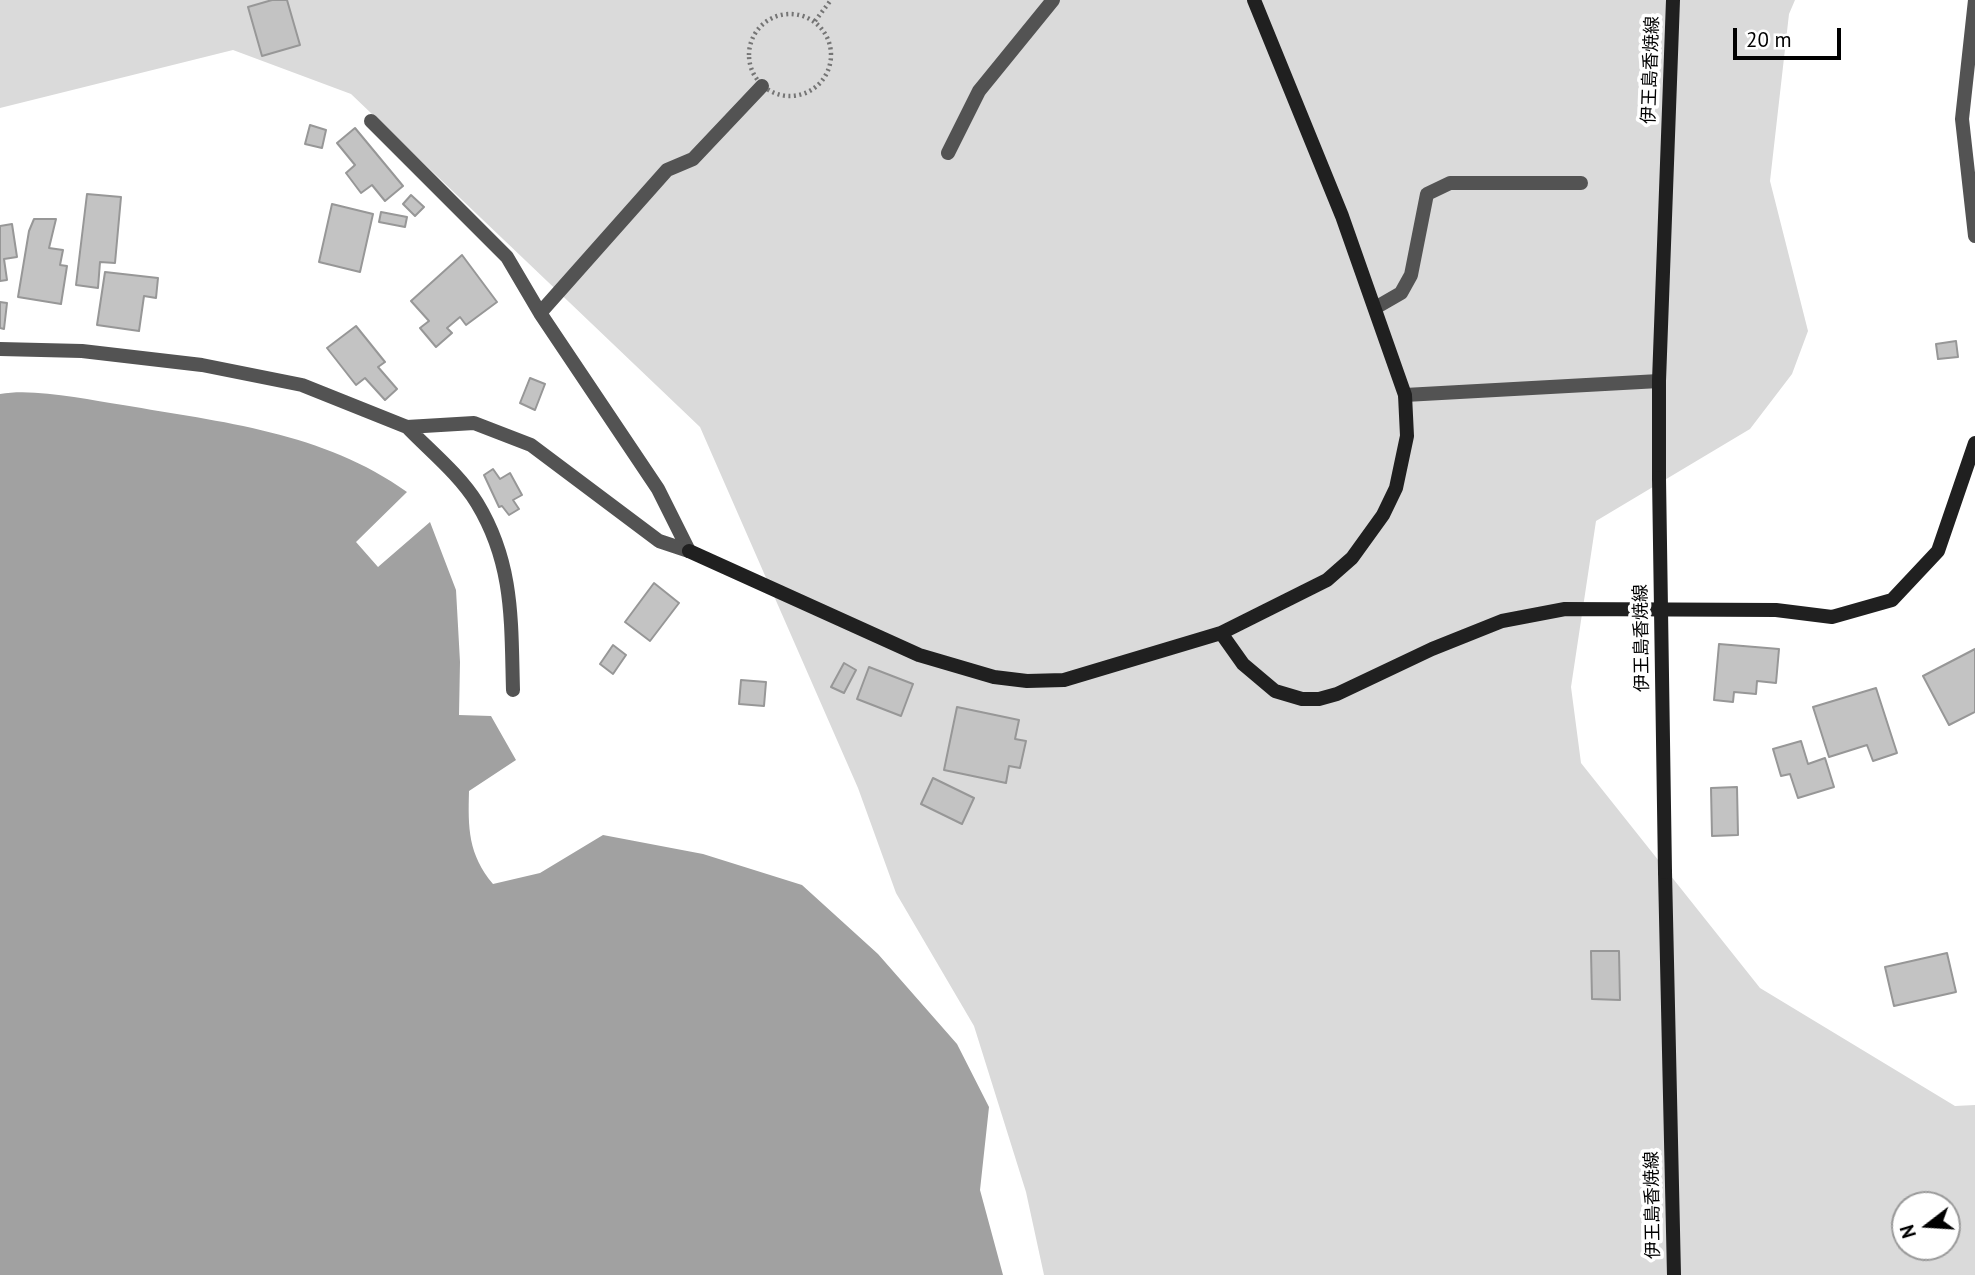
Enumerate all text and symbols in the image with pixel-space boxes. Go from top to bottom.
scale bar [1737,14,1846,58]
street label: 伊王島香焼線 [1638,16,1664,124]
text: 20 m [1746,26,1792,53]
street label: 伊王島香焼線 [1630,584,1654,692]
street label: 伊王島香焼線 [1641,1151,1665,1259]
north arrow [1891,1191,1961,1261]
text: N [1895,1222,1921,1241]

